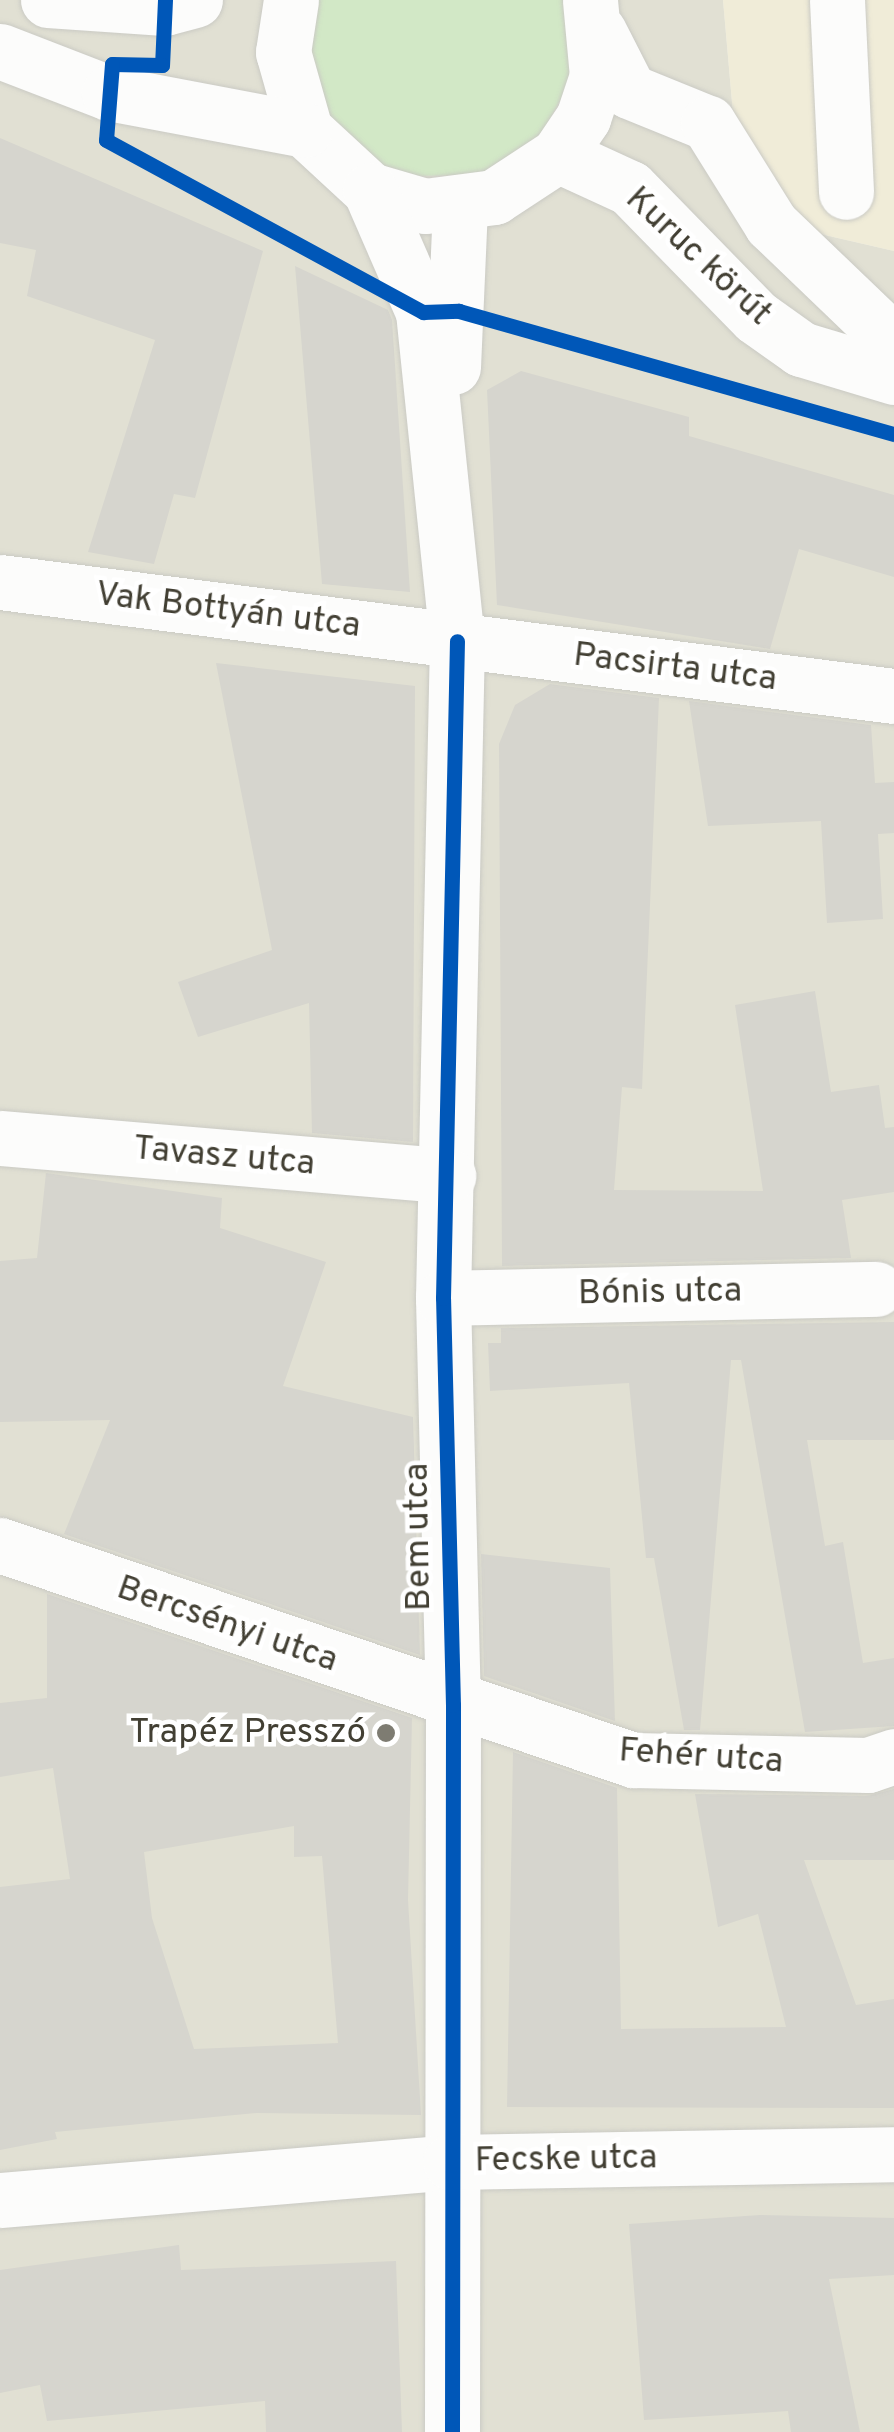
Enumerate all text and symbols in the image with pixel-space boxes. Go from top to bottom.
street label: Kuruc körút [616,179,780,335]
street label: Vak Bottyán utca [93,574,363,648]
street label: Pacsirta utca [571,635,779,701]
street label: Tavasz utca [131,1128,317,1186]
street label: Bónis utca [578,1271,742,1315]
street label: Bem utca [397,1462,441,1612]
street label: Bercsényi utca [111,1568,343,1682]
place label: Trapéz Presszó [129,1712,366,1754]
marker: Trapéz Presszó [375,1722,397,1744]
street label: Fehér utca [617,1730,785,1784]
street label: Fecske utca [474,2137,658,2183]

